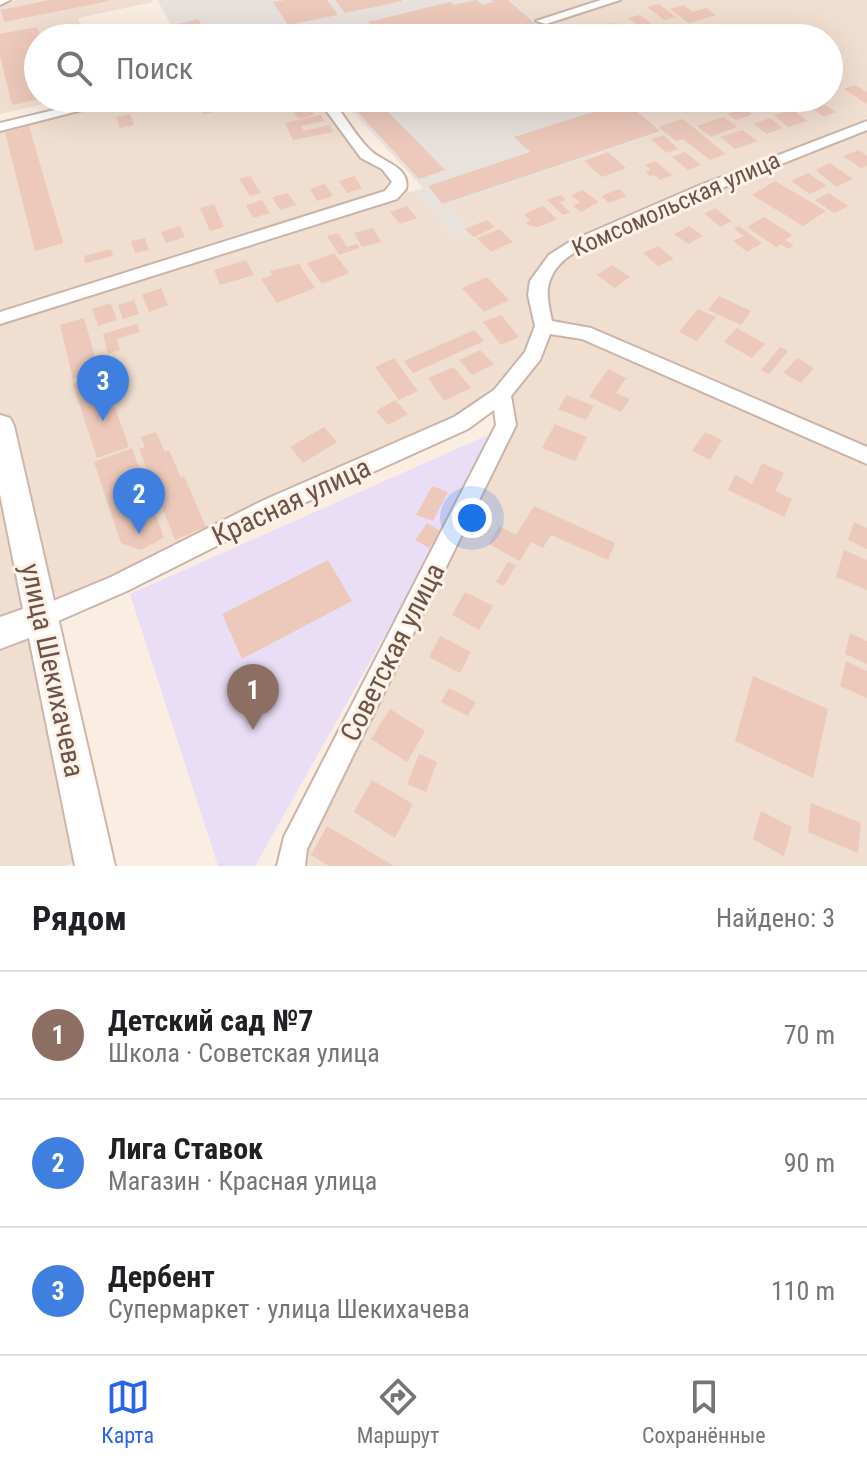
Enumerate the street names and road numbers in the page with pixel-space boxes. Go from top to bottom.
street label: Комсомольская улица [568,146,784,262]
street label: Красная улица [207,450,376,553]
street label: Советская улица [333,558,451,747]
street label: улица Шекихачева [14,560,91,780]

